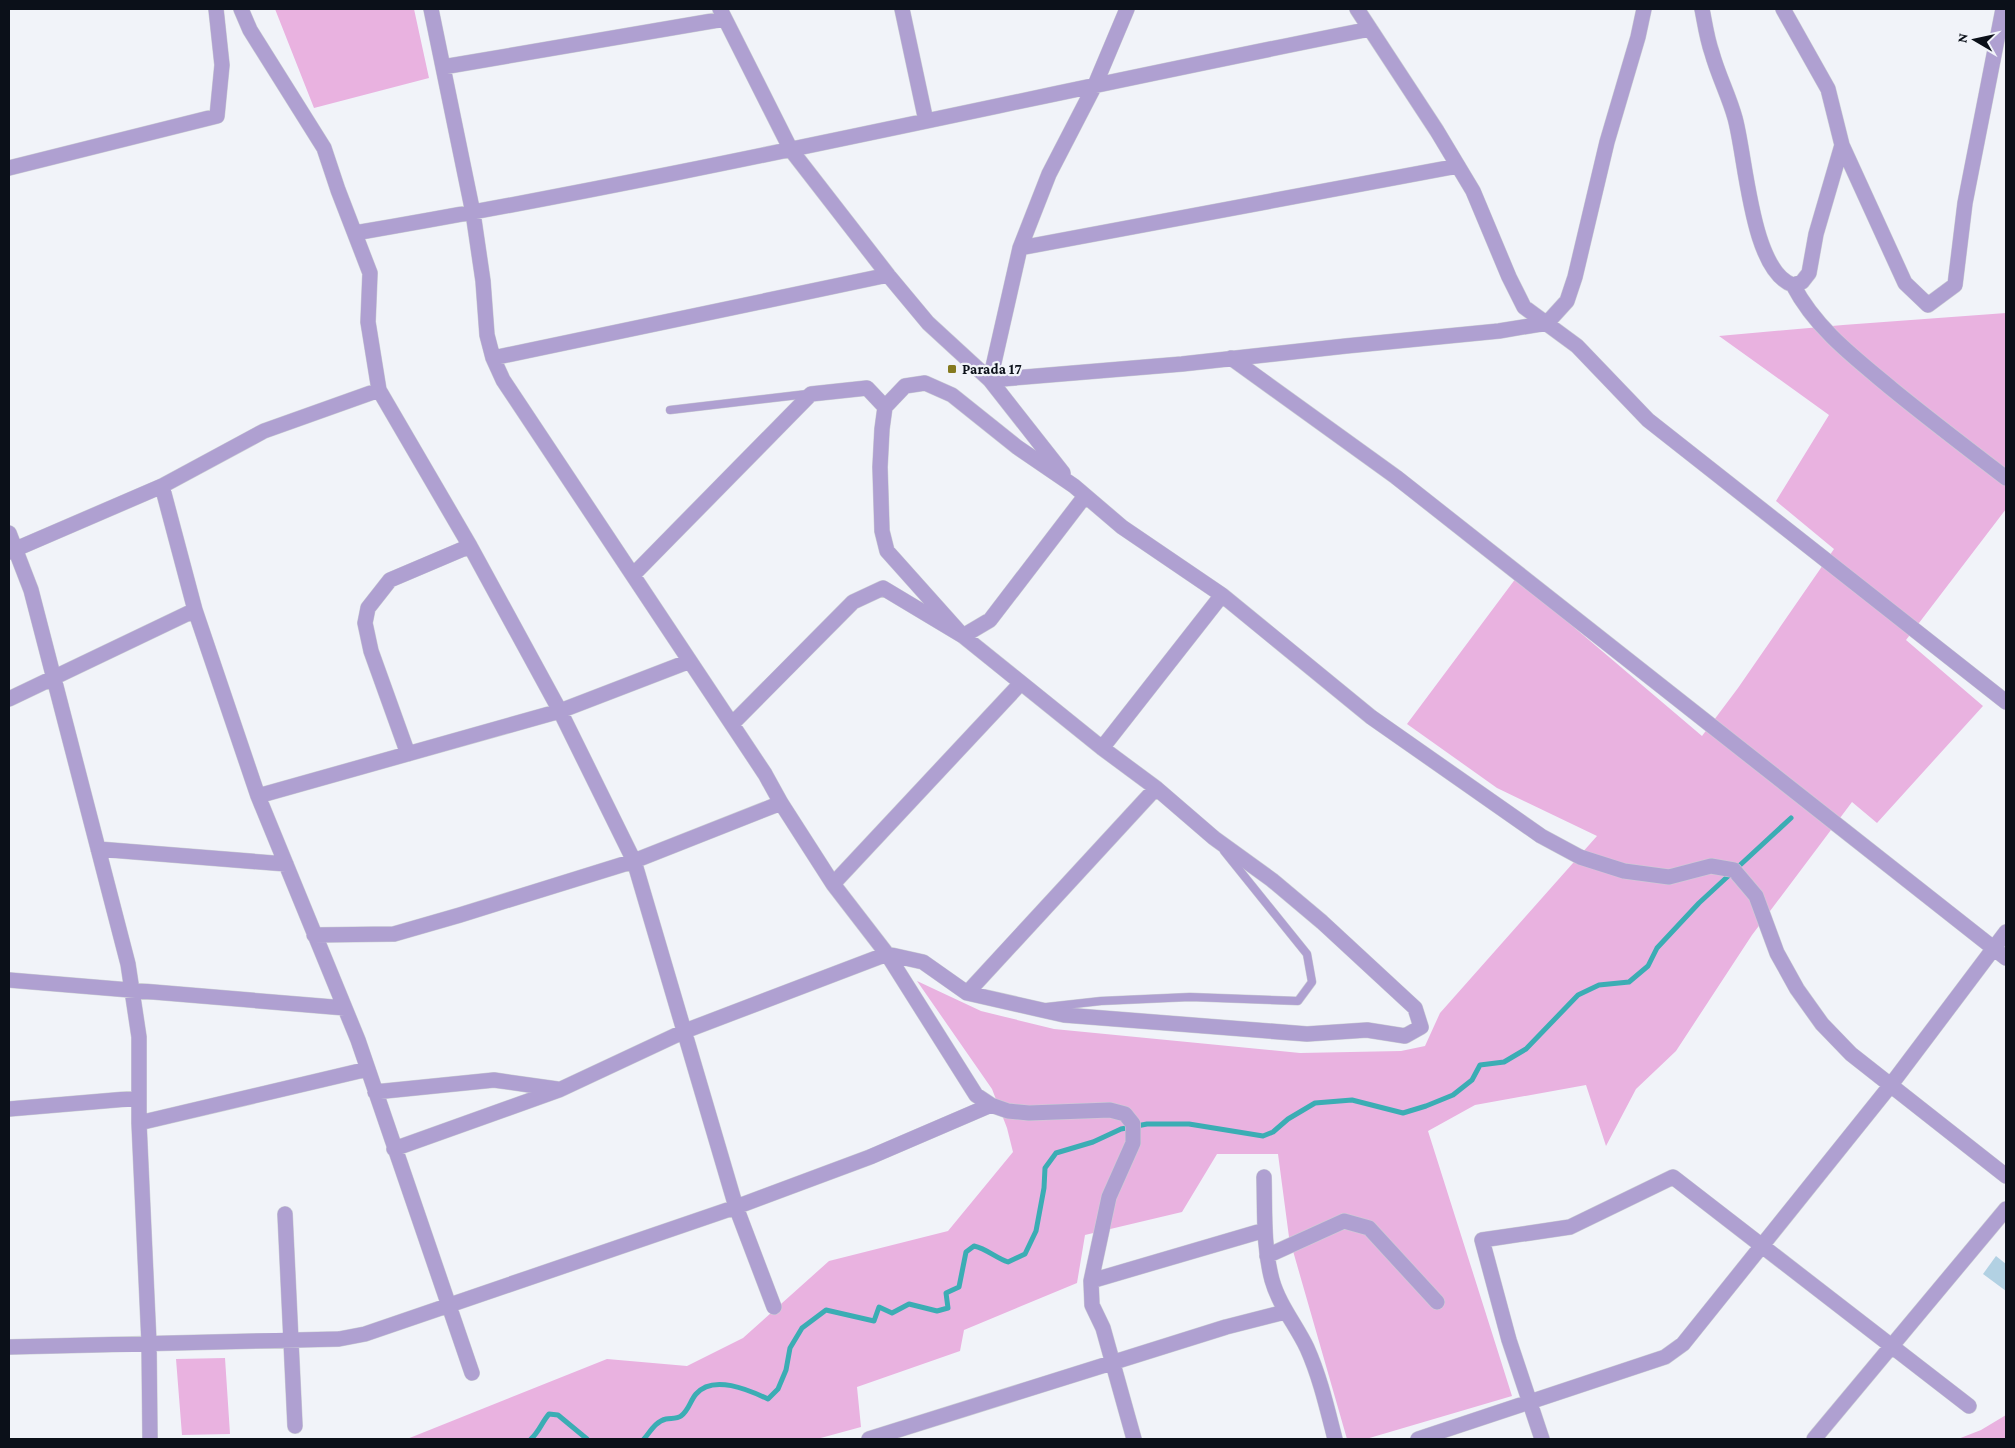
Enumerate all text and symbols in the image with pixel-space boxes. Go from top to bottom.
north arrow [1950,15,2000,65]
text: N [1954,32,1971,44]
place label: Parada 17 [962,361,1022,377]
marker: Parada 17 [946,363,958,375]

